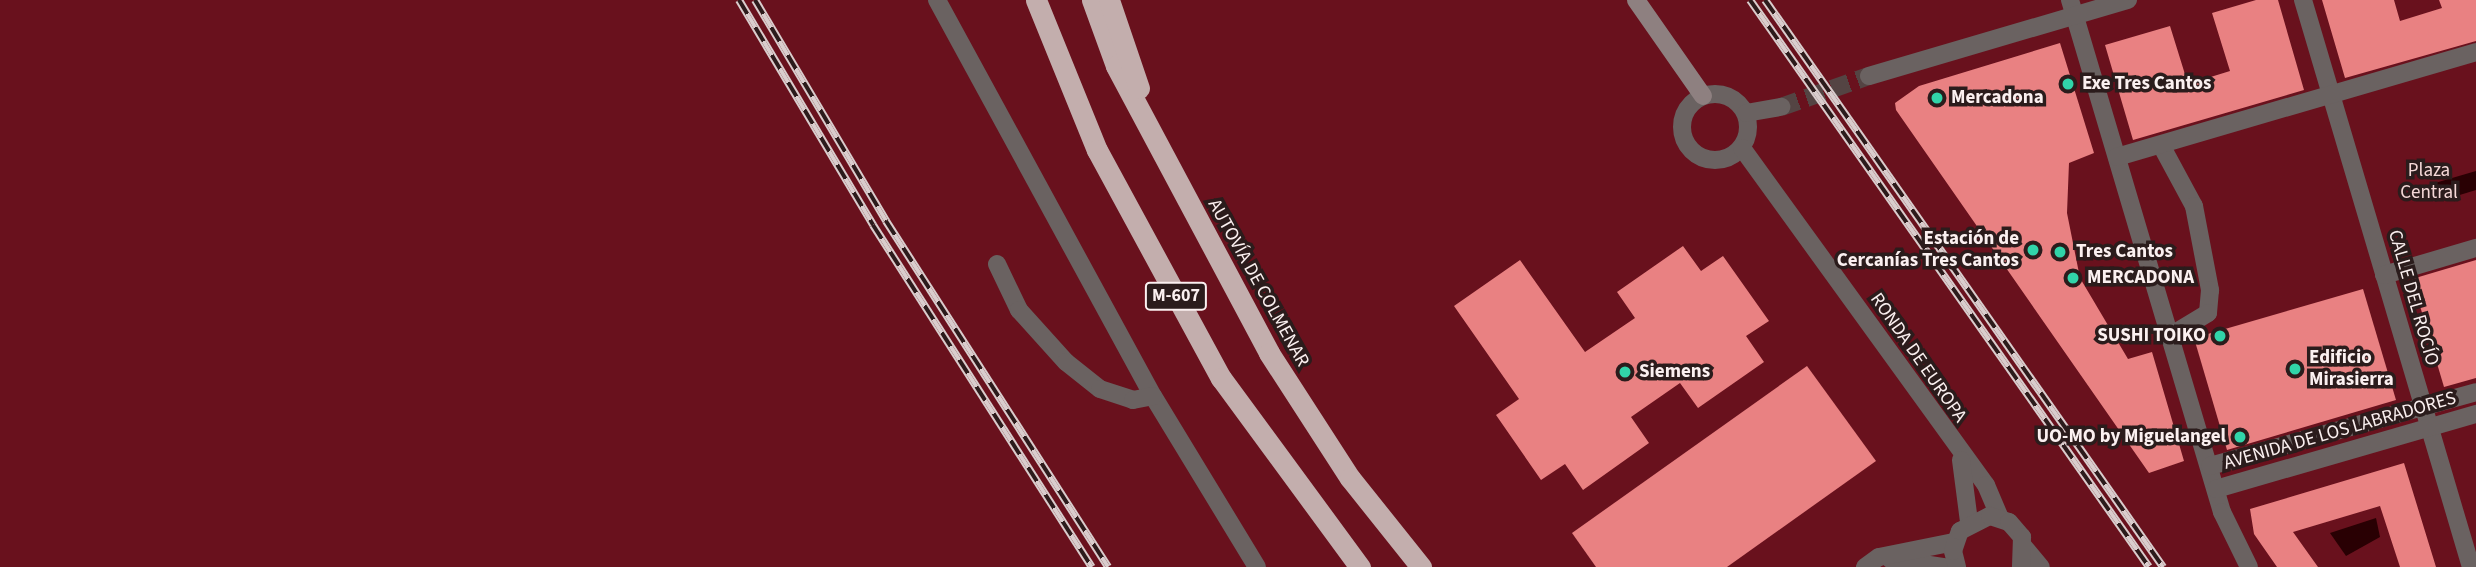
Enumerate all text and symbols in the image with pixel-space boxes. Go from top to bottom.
place label: Exe Tres Cantos [2082,73,2211,95]
marker: Exe Tres Cantos [2060,76,2076,92]
place label: Mercadona [1951,87,2044,109]
marker: Mercadona [1929,90,1945,106]
park label: Plaza Central [2400,160,2458,204]
street label: AUTOVÍA DE COLMENAR [1202,195,1314,371]
place label: Estación de Cercanías Tres Cantos [1837,228,2019,272]
street label: CALLE DEL ROCÍO [2383,228,2443,368]
place label: Tres Cantos [2076,241,2173,263]
marker: Estación de Cercanías Tres Cantos [2025,242,2041,258]
marker: Tres Cantos [2050,242,2070,262]
place label: MERCADONA [2087,267,2194,289]
marker: MERCADONA [2065,270,2081,286]
road number: M-607 [1144,282,1208,310]
street label: RONDA DE EUROPA [1865,289,1971,427]
place label: SUSHI TOIKO [2097,325,2206,347]
marker: SUSHI TOIKO [2212,328,2228,344]
place label: Edificio Mirasierra [2309,347,2394,391]
place label: Siemens [1639,361,1710,383]
marker: Edificio Mirasierra [2287,361,2303,377]
marker: Siemens [1617,364,1633,380]
street label: AVENIDA DE LOS LABRADORES [2221,387,2459,475]
place label: UO-MO by Miguelangel [2036,426,2226,448]
marker: UO-MO by Miguelangel [2232,429,2248,445]

